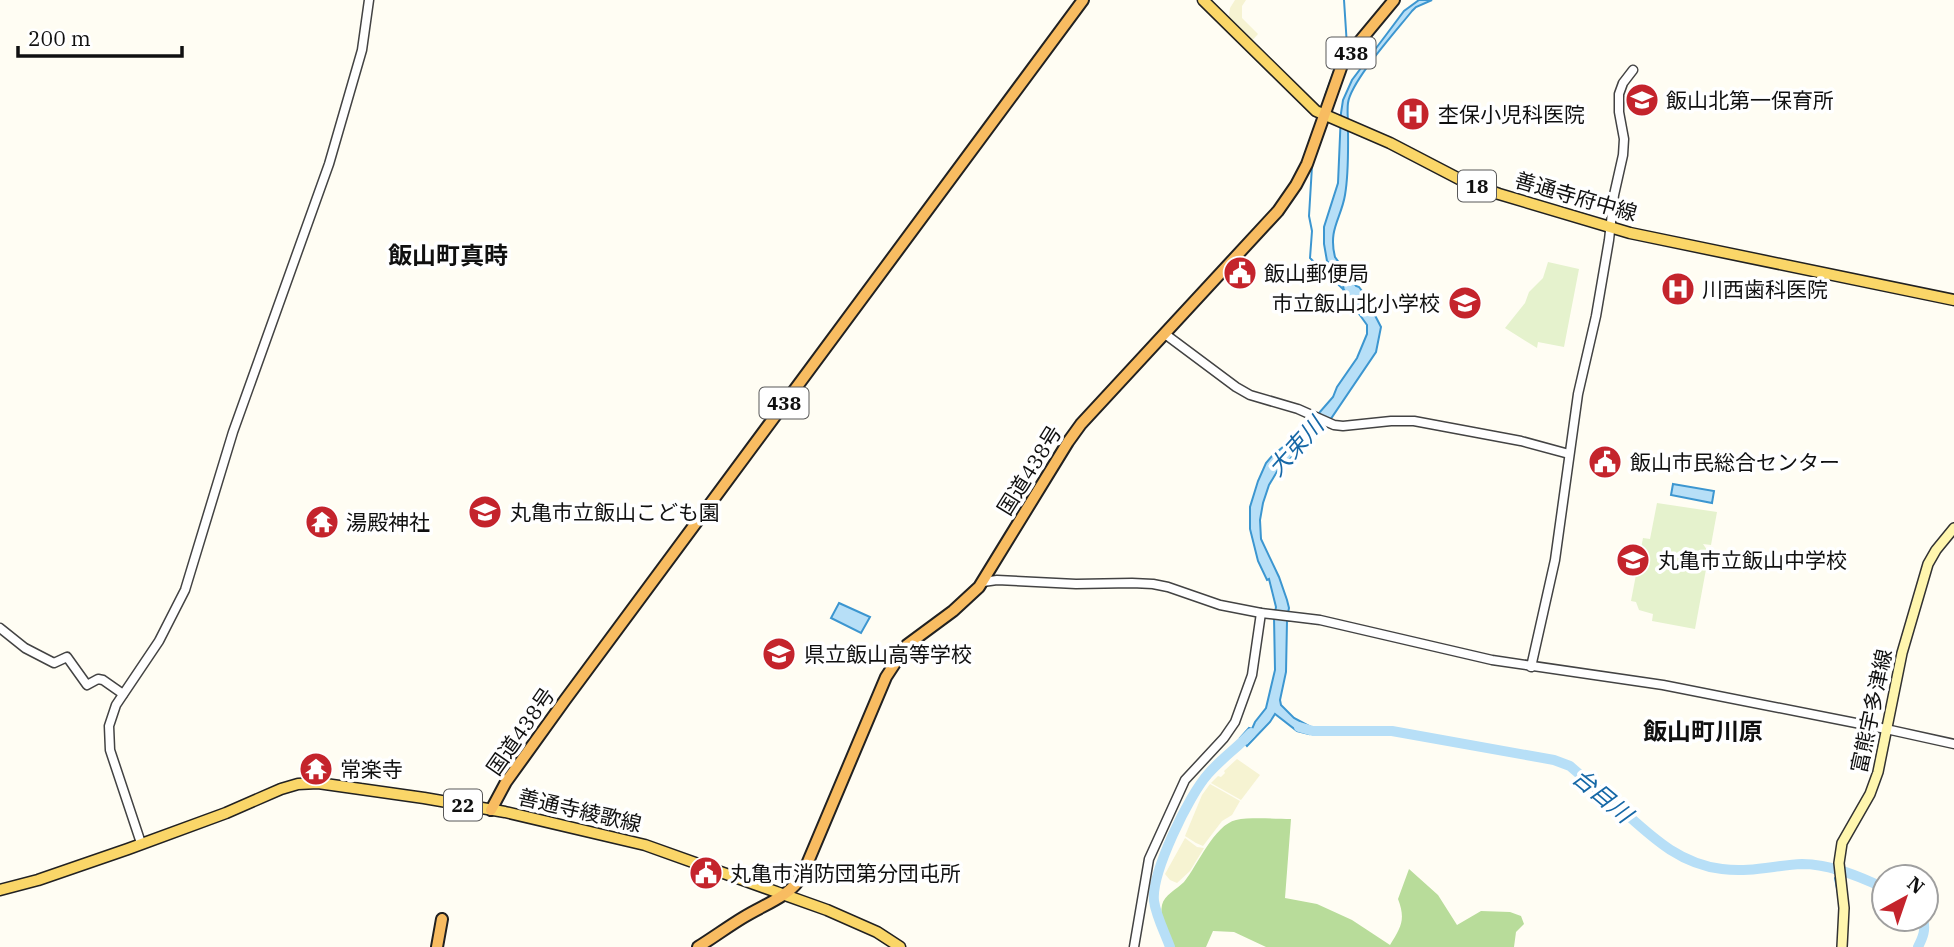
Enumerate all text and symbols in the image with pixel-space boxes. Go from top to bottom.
scale bar [18,14,182,58]
text: 200 m [28,24,91,52]
road number: 438 [1326,38,1376,68]
school or university icon: 飯山北第一保育所 [1623,81,1661,119]
place label: 飯山北第一保育所 [1666,86,1834,114]
hospital icon: 杢保小児科医院 [1394,95,1432,133]
place label: 杢保小児科医院 [1438,100,1585,128]
street label: 善通寺府中線 [1512,165,1640,227]
road number: 18 [1458,170,1496,202]
district label: 飯山町真時 [388,239,508,271]
public building icon: 飯山郵便局 [1221,254,1259,292]
place label: 飯山郵便局 [1264,259,1369,287]
hospital icon: 川西歯科医院 [1659,270,1697,308]
place label: 川西歯科医院 [1702,275,1828,303]
school or university icon: 市立飯山北小学校 [1446,284,1484,322]
place label: 市立飯山北小学校 [1272,289,1440,317]
road number: 438 [760,388,808,418]
water label: 大束川 [1261,408,1331,482]
street label: 国道438号 [990,420,1068,520]
public building icon: 飯山市民総合センター [1586,443,1624,481]
place label: 飯山市民総合センター [1630,448,1840,476]
school or university icon: 丸亀市立飯山こども園 [466,493,504,531]
place label: 丸亀市立飯山こども園 [510,498,720,526]
temple icon: 湯殿神社 [303,503,341,541]
place label: 湯殿神社 [346,508,430,536]
school or university icon: 丸亀市立飯山中学校 [1614,541,1652,579]
place label: 丸亀市立飯山中学校 [1658,546,1847,574]
school or university icon: 県立飯山高等学校 [760,635,798,673]
place label: 県立飯山高等学校 [804,640,972,668]
street label: 富熊宇多津線 [1844,646,1898,776]
street label: 国道438号 [480,682,560,780]
district label: 飯山町川原 [1643,715,1763,747]
temple icon: 常楽寺 [297,750,335,788]
place label: 常楽寺 [340,755,403,783]
water label: 台目川 [1567,761,1641,831]
street label: 善通寺綾歌線 [515,782,645,838]
road number: 22 [444,790,482,820]
public building icon: 丸亀市消防団第分団屯所 [687,854,725,892]
place label: 丸亀市消防団第分団屯所 [730,859,961,887]
north arrow [1870,863,1940,933]
text: N [1902,871,1929,899]

